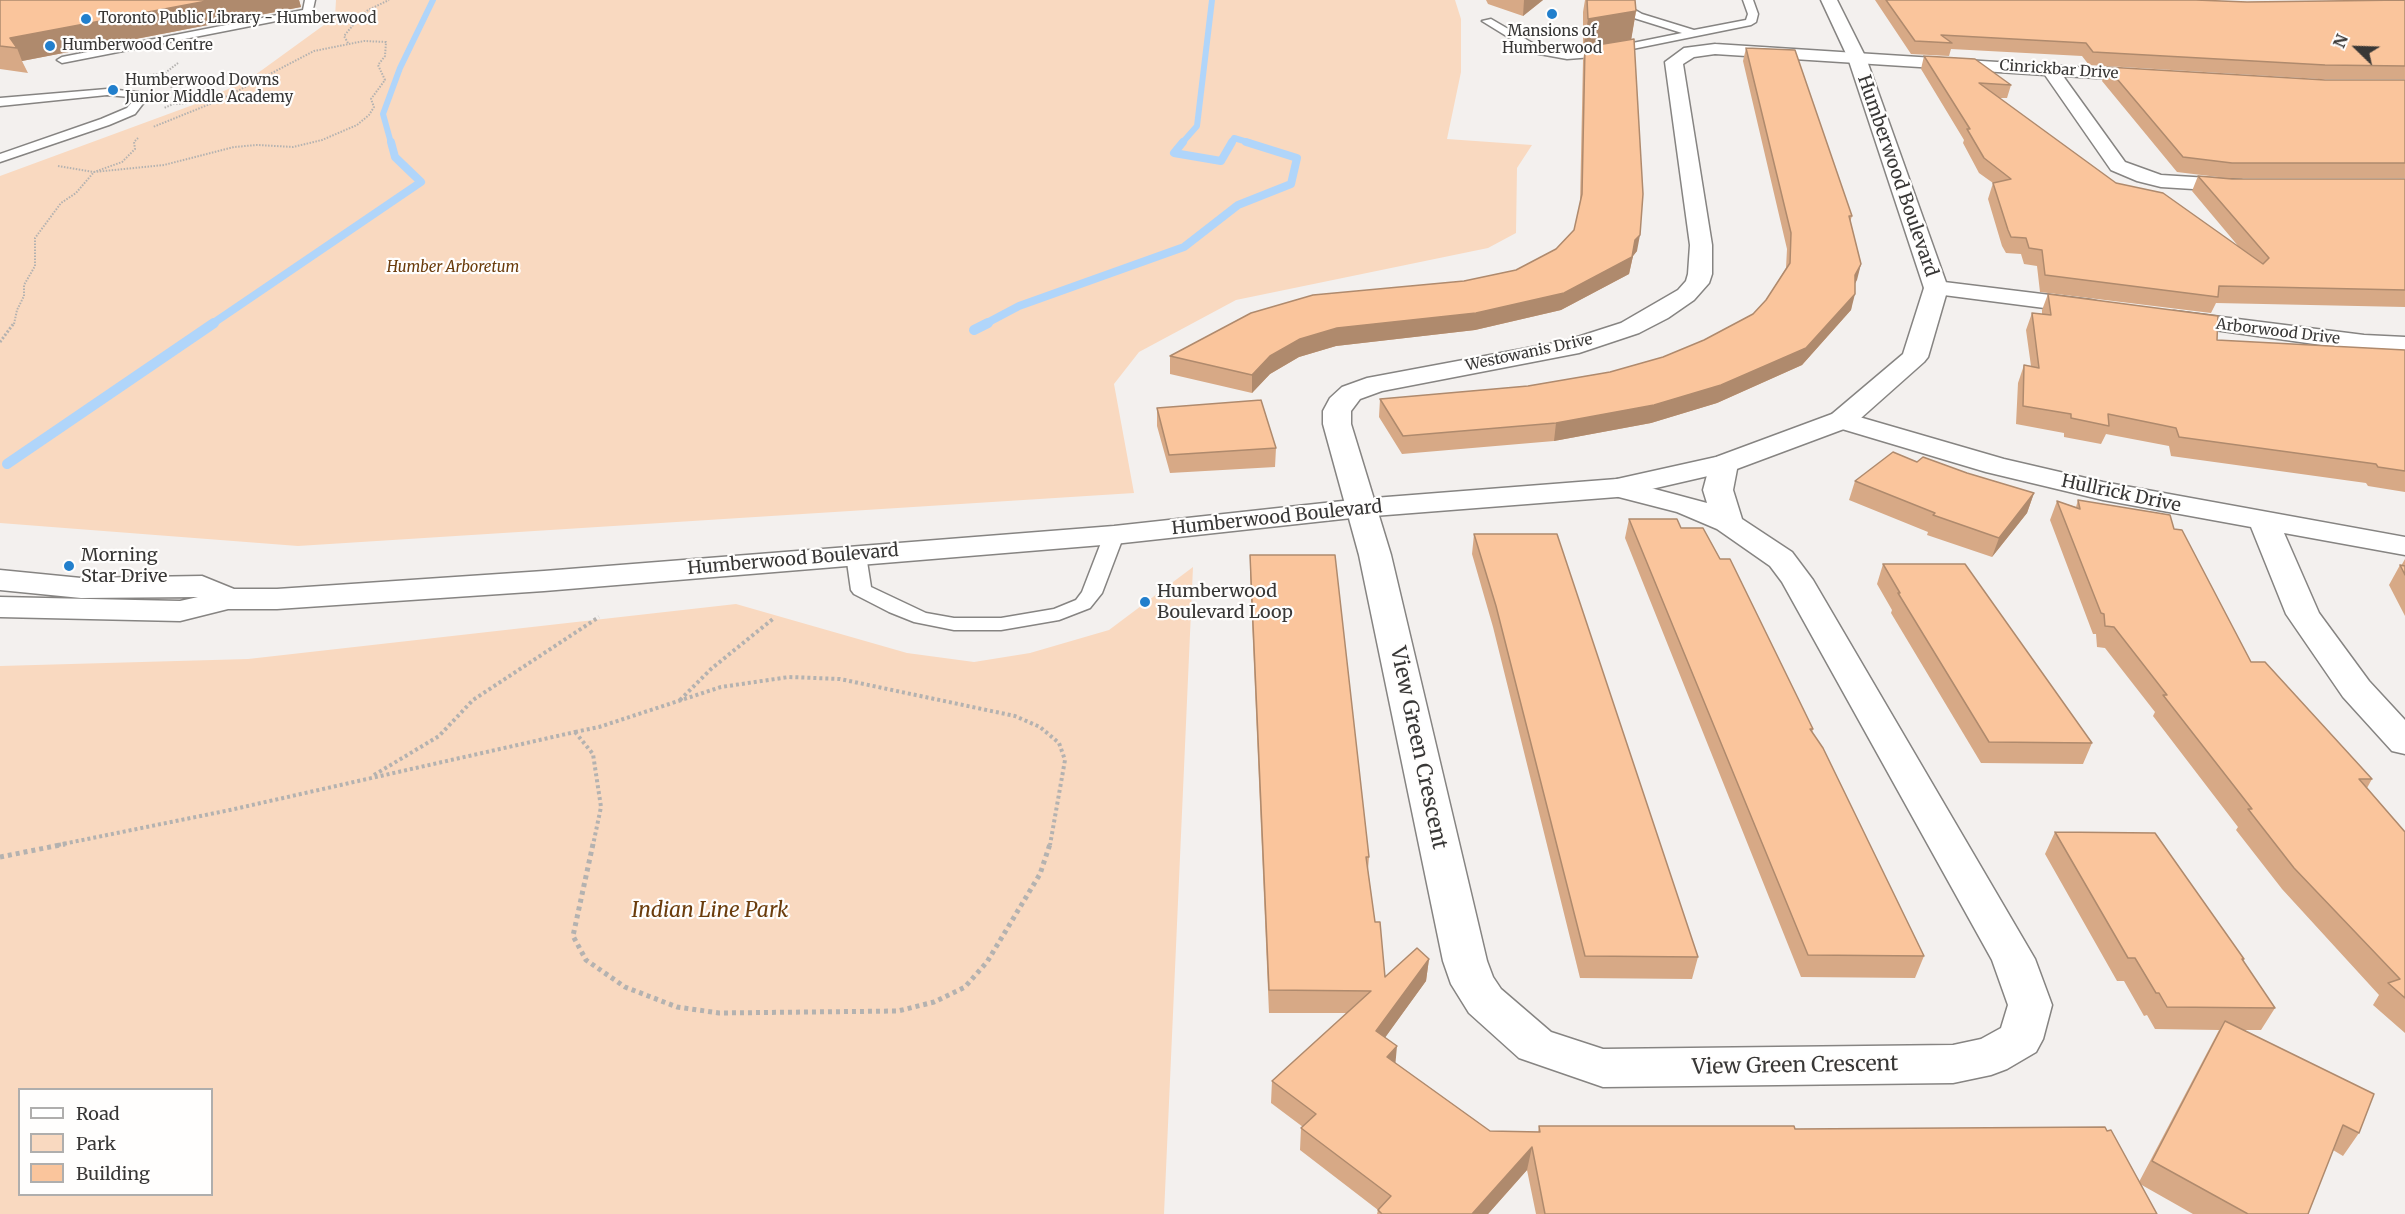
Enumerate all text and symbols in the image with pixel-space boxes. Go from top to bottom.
marker: Mansions of Humberwood [1545,7,1559,21]
place label: Toronto Public Library - Humberwood [98,10,376,28]
marker: Toronto Public Library - Humberwood [79,12,93,26]
north arrow [2327,18,2387,78]
place label: Mansions of Humberwood [1502,23,1602,58]
text: N [2329,31,2352,51]
place label: Humberwood Centre [62,37,213,55]
marker: Humberwood Centre [43,39,57,53]
street label: Cinrickbar Drive [1999,57,2119,83]
place label: Humberwood Downs Junior Middle Academy [125,72,293,107]
street label: Humberwood Boulevard [1852,72,1942,280]
marker: Humberwood Downs Junior Middle Academy [106,83,120,97]
park label: Humber Arboretum [387,259,519,277]
street label: Arborwood Drive [2215,315,2341,349]
street label: Westowanis Drive [1464,331,1594,375]
street label: Hullrick Drive [2059,471,2183,517]
street label: Humberwood Boulevard [1171,496,1383,540]
street label: Humberwood Boulevard [687,540,899,580]
place label: Morning Star Drive [81,545,167,588]
marker: Morning Star Drive [62,559,76,573]
place label: Humberwood Boulevard Loop [1157,581,1293,624]
marker: Humberwood Boulevard Loop [1138,595,1152,609]
street label: View Green Crescent [1384,644,1452,852]
park label: Indian Line Park [632,898,788,924]
street label: View Green Crescent [1692,1052,1898,1080]
legend [18,1088,213,1196]
text: Road [76,1102,120,1125]
text: Park [76,1132,116,1155]
text: Building [76,1162,150,1185]

